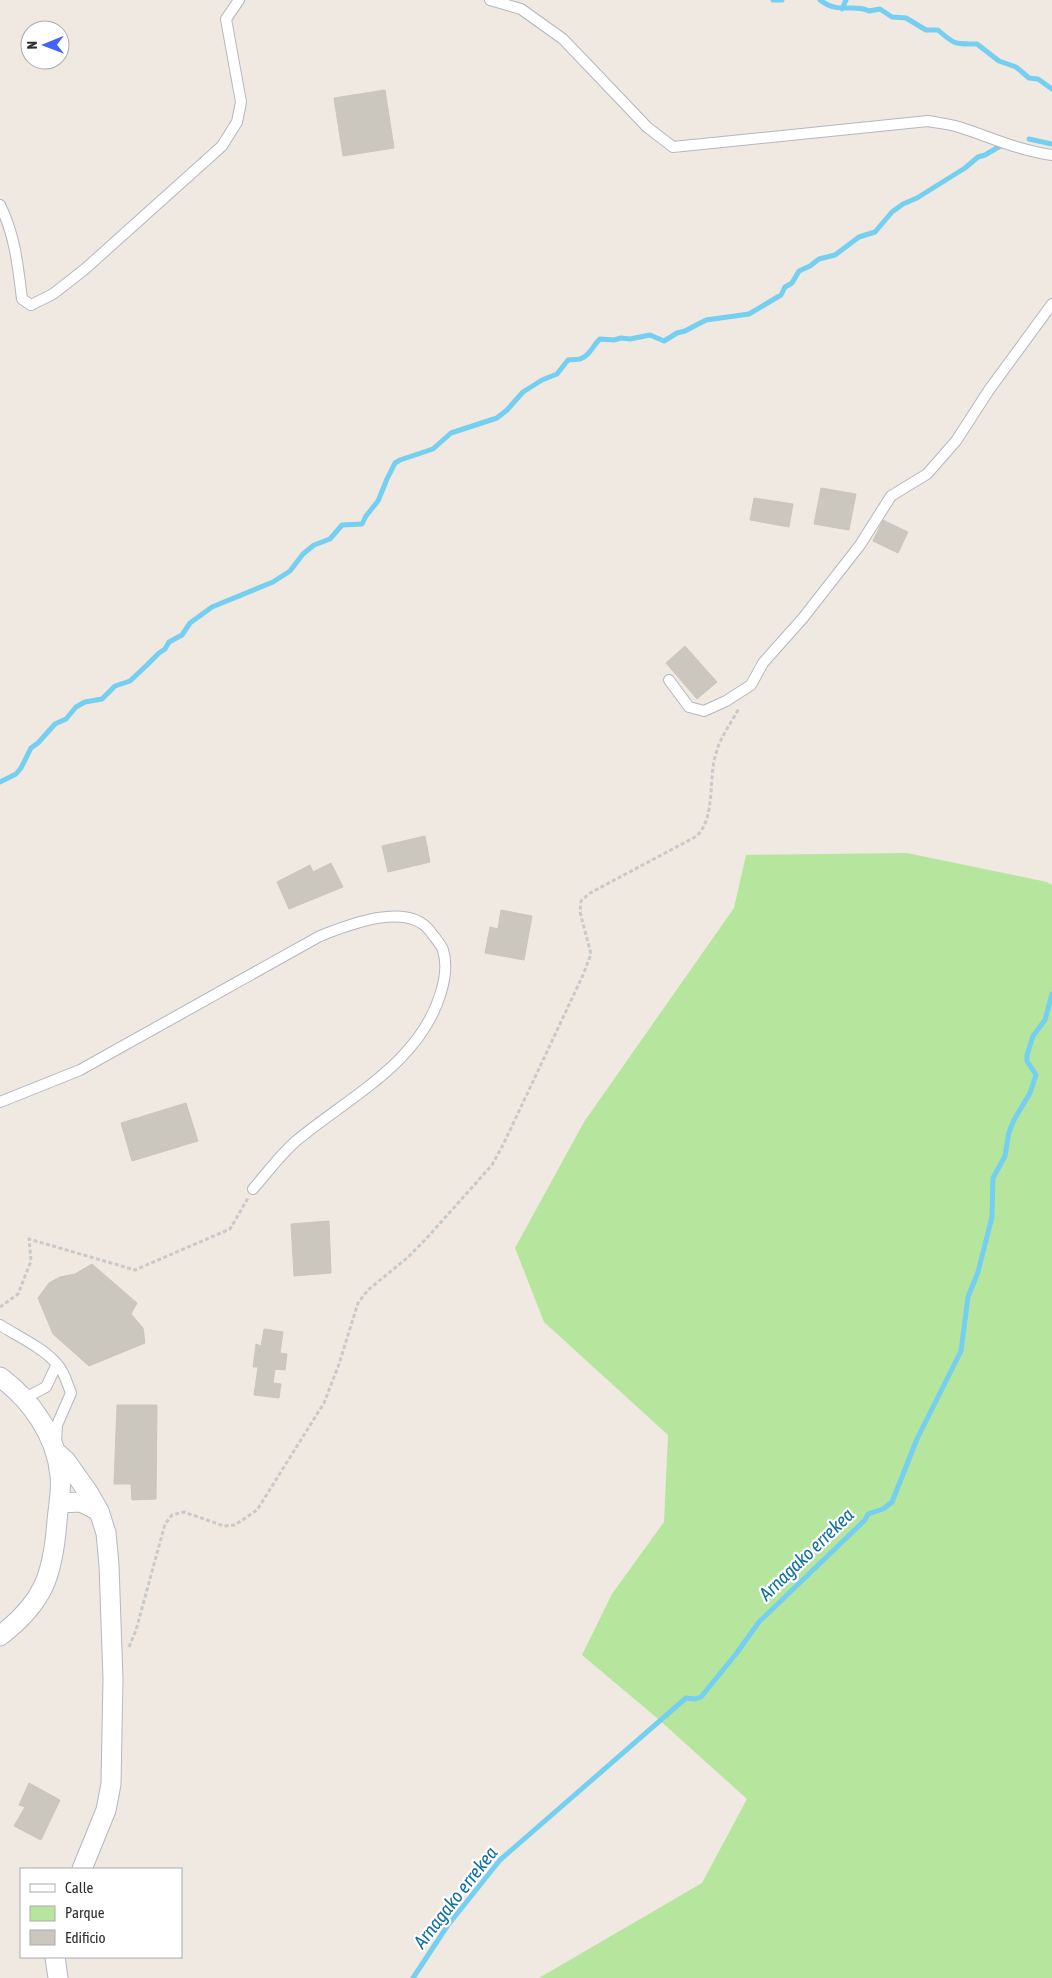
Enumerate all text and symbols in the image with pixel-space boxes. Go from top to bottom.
north arrow [20,20,70,70]
text: N [24,41,40,49]
water label: Arnagako errekea [753,1503,858,1605]
water label: Arnagako errekea [408,1842,502,1953]
legend [20,1868,182,1958]
text: Calle [65,1879,94,1896]
text: Parque [65,1904,105,1921]
text: Edificio [65,1929,106,1946]

